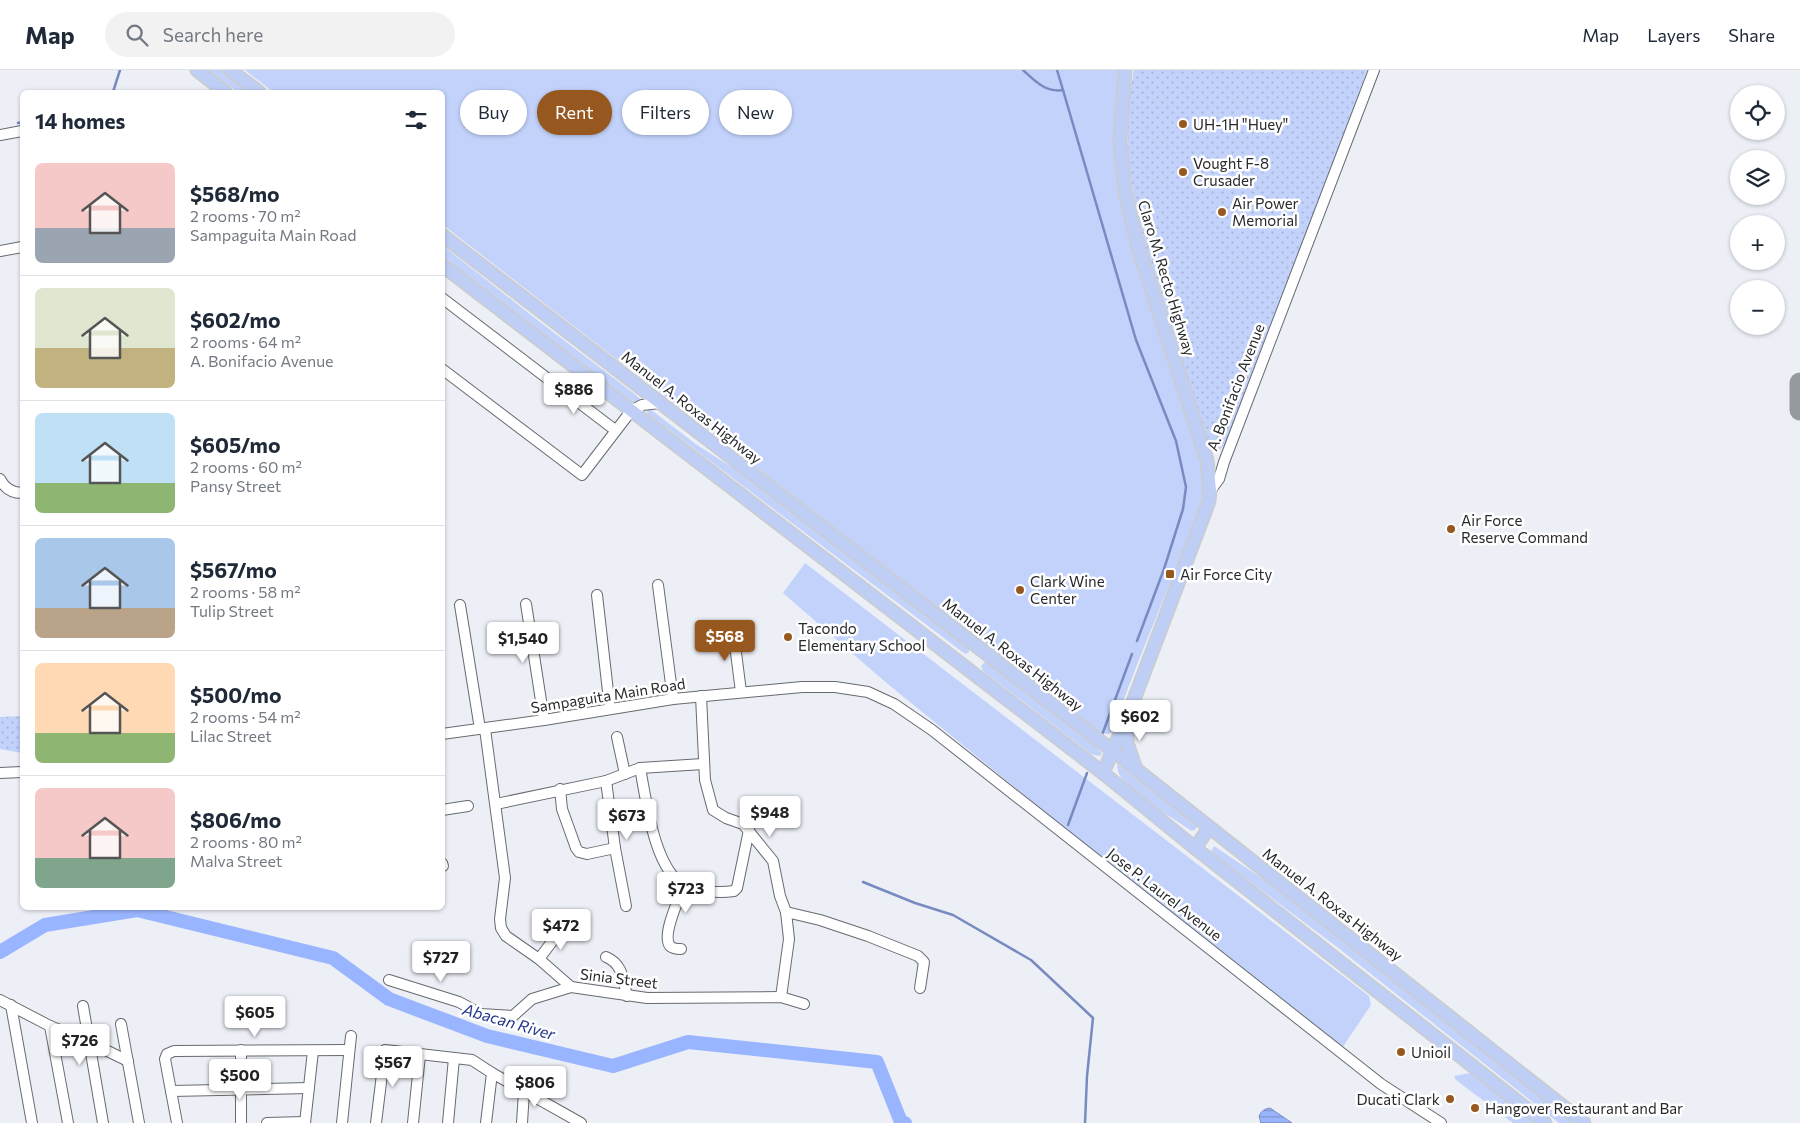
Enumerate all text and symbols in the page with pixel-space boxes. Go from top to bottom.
search box [105,12,455,57]
text: Map [25,20,75,49]
icon: search [123,21,151,49]
text: Search here [163,23,263,46]
text: Map [1582,24,1619,46]
text: Layers [1647,24,1700,46]
text: Share [1728,24,1775,46]
map controls [1730,85,1785,335]
button: locate [1730,85,1785,140]
chip: Buy [460,90,527,135]
chip: Rent [537,90,612,135]
chip: Filters [622,90,709,135]
chip: New [719,90,792,135]
icon: filters [402,106,430,134]
text: 14 homes [35,108,125,133]
place label: UH-1H "Huey" [1193,115,1288,133]
marker: UH-1H "Huey" [1177,118,1189,130]
button: layers [1730,150,1785,205]
place label: Vought F-8 Crusader [1193,154,1269,189]
marker: Vought F-8 Crusader [1177,166,1189,178]
text: $568/mo [190,181,280,206]
icon: home [75,183,135,243]
place label: Air Power Memorial [1232,194,1299,229]
street label: Claro M. Recto Highway [1135,198,1199,358]
text: 2 rooms · 70 m² [190,206,301,225]
marker: Air Power Memorial [1216,206,1228,218]
button: + [1730,215,1785,270]
text: Sampaguita Main Road [190,225,357,244]
button: − [1730,280,1785,335]
text: $602/mo [190,307,281,332]
icon: home [75,308,135,368]
street label: A. Bonifacio Avenue [1202,321,1268,453]
text: 2 rooms · 64 m² [190,332,301,351]
street label: Manuel A. Roxas Highway [618,347,766,468]
text: A. Bonifacio Avenue [190,351,334,370]
pin: $886 [544,372,604,415]
text: $886 [555,379,593,398]
text: $605/mo [190,432,281,457]
icon: home [75,433,135,493]
text: 2 rooms · 60 m² [190,457,302,476]
text: Pansy Street [190,476,281,495]
place label: Air Force Reserve Command [1461,511,1588,546]
marker: Air Force Reserve Command [1445,523,1457,535]
text: $567/mo [190,557,277,582]
icon: home [75,558,135,618]
place label: Air Force City [1180,565,1273,583]
marker: Air Force City [1164,568,1176,580]
place label: Clark Wine Center [1030,572,1105,607]
text: 2 rooms · 58 m² [190,582,301,601]
marker: Clark Wine Center [1014,584,1026,596]
street label: Manuel A. Roxas Highway [939,594,1087,715]
text: Tulip Street [190,601,274,620]
place label: Tacondo Elementary School [798,619,925,654]
pin: $568 [695,620,755,662]
pin: $1,540 [482,622,564,664]
text: $568 [706,626,744,645]
text: $1,540 [498,628,548,647]
marker: Tacondo Elementary School [782,631,794,643]
street label: Sampaguita Main Road [530,674,686,716]
text: $500/mo [190,682,282,707]
icon: home [75,683,135,743]
pin: $602 [1110,700,1170,742]
text: $602 [1121,706,1159,725]
text: 2 rooms · 54 m² [190,707,301,726]
text: Lilac Street [190,726,272,745]
pin: $948 [740,796,800,838]
pin: $673 [597,798,657,841]
text: $948 [751,802,789,821]
text: $673 [608,805,646,824]
text: $806/mo [190,807,281,832]
icon: home [75,808,135,868]
text: 2 rooms · 80 m² [190,832,302,851]
street label: Jose P. Laurel Avenue [1104,844,1226,944]
street label: Manuel A. Roxas Highway [1259,844,1407,965]
text: Malva Street [190,851,282,870]
pin: $723 [656,872,716,914]
text: $723 [668,878,704,897]
pin: $472 [531,908,591,951]
text: $472 [543,915,579,934]
pin: $727 [411,940,471,983]
text: $727 [423,947,459,966]
street label: Sinia Street [579,964,659,992]
pin: $605 [225,996,285,1038]
water label: Abacan River [460,998,558,1043]
text: $605 [235,1002,275,1021]
pin: $726 [50,1024,110,1066]
text: $726 [62,1030,98,1049]
place label: Unioil [1411,1043,1451,1061]
pin: $567 [363,1046,423,1088]
marker: Unioil [1395,1046,1407,1058]
text: $567 [374,1052,412,1071]
pin: $500 [210,1058,270,1101]
text: $500 [220,1065,260,1084]
pin: $806 [505,1066,565,1108]
text: $806 [515,1072,555,1091]
place label: Ducati Clark [1356,1090,1440,1108]
marker: Ducati Clark [1444,1093,1456,1105]
place label: Hangover Restaurant and Bar [1485,1099,1683,1117]
marker: Hangover Restaurant and Bar [1469,1102,1481,1114]

